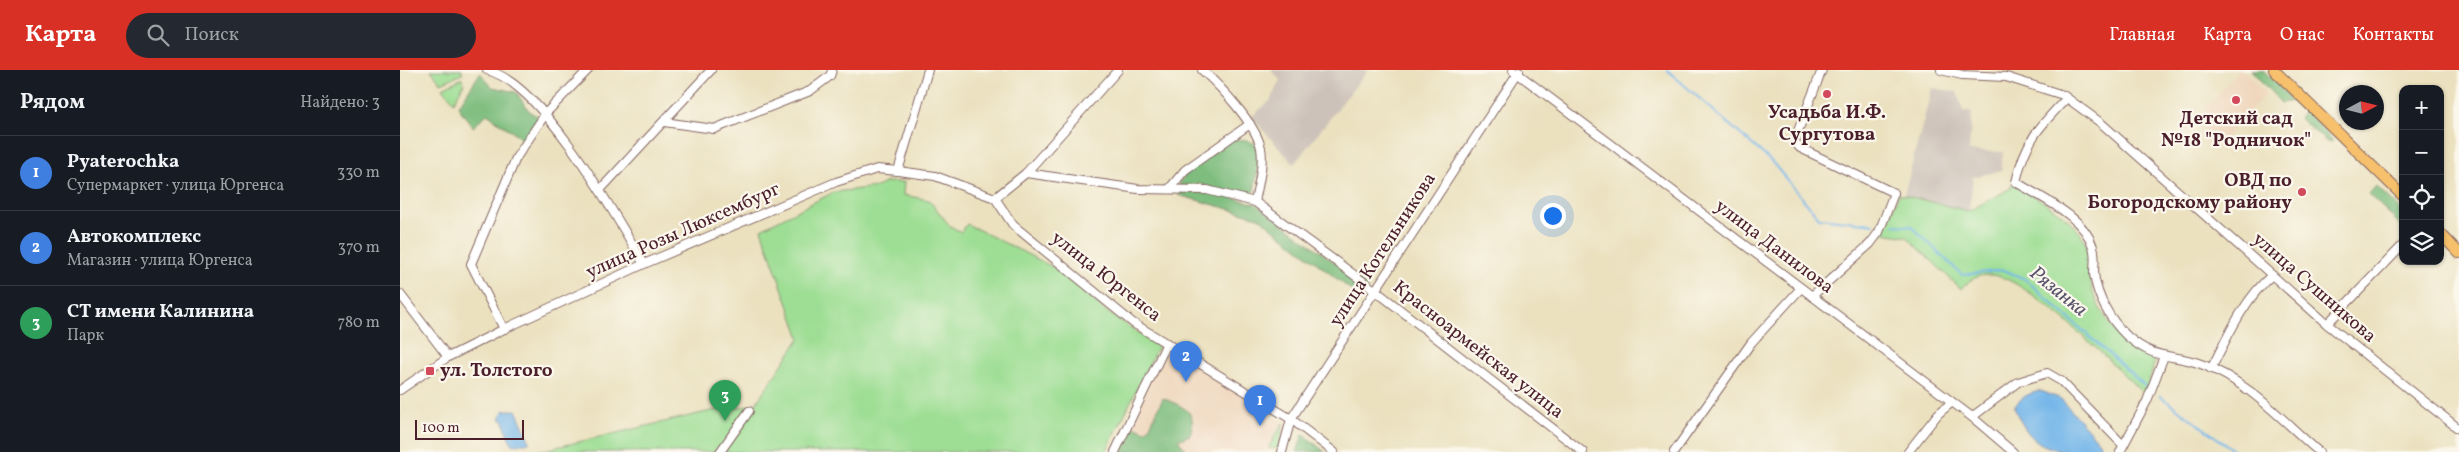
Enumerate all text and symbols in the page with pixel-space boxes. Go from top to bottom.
search box [126,13,476,58]
text: Карта [25,18,96,52]
icon: search [144,21,172,49]
text: Поиск [184,22,239,48]
text: Главная [2109,23,2175,48]
text: Карта [2203,23,2252,48]
text: О нас [2280,23,2325,48]
text: Контакты [2353,23,2434,48]
north arrow [2339,85,2384,130]
map controls [2399,85,2444,265]
button: + [2399,85,2444,130]
text: Рядом [20,88,85,117]
marker: Усадьба И.Ф. Сургутова [1821,88,1833,100]
text: Найдено: 3 [300,92,380,114]
marker: Детский сад №18 "Родничок" [2230,94,2242,106]
place label: Усадьба И.Ф. Сургутова [1768,100,1886,148]
place label: Детский сад №18 "Родничок" [2161,106,2311,154]
button: − [2399,130,2444,175]
text: Pyaterochka [67,149,179,175]
text: 1 [33,162,39,184]
text: 330 m [337,162,380,184]
street label: улица Котельникова [1323,168,1443,332]
place label: ОВД по Богородскому району [2088,168,2292,216]
text: Супермаркет · улица Юргенса [67,175,284,197]
button: locate [2399,175,2444,220]
street label: улица Розы Люксембург [582,176,785,286]
marker: ОВД по Богородскому району [2296,186,2308,198]
street label: улица Данилова [1709,194,1839,300]
your location [1540,203,1566,229]
button: layers [2399,220,2444,265]
text: Автокомплекс [67,224,201,250]
street label: улица Юргенса [1045,226,1167,328]
street label: улица Сушникова [2246,227,2382,349]
text: 2 [32,237,40,259]
text: 370 m [338,237,380,259]
text: Магазин · улица Юргенса [67,250,253,272]
water label: Рязанка [2023,260,2093,324]
street label: Красноармейская улица [1387,275,1569,425]
text: СТ имени Калинина [67,299,254,325]
text: 3 [32,312,40,334]
text: 780 m [338,312,380,334]
text: Парк [67,325,104,347]
pin: 2 [1170,341,1202,382]
place label: ул. Толстого [440,358,553,384]
marker: ул. Толстого [424,365,436,377]
pin: 3 [709,380,741,421]
pin: 1 [1244,385,1276,426]
scale bar [415,417,524,440]
text: 100 m [422,419,460,438]

